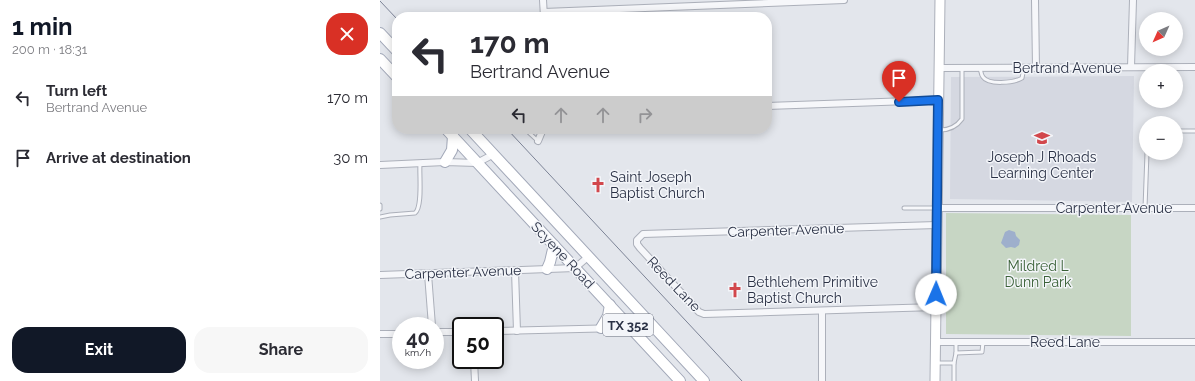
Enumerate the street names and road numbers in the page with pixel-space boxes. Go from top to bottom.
street label: Bertrand Avenue [1013,60,1121,76]
street label: Carpenter Avenue [1056,200,1172,216]
street label: Scyene Road [528,218,598,292]
street label: Carpenter Avenue [727,220,845,240]
street label: Reed Lane [644,253,704,315]
street label: Carpenter Avenue [404,262,522,282]
road number: TX 352 [603,314,653,336]
street label: Reed Lane [1030,334,1100,350]

